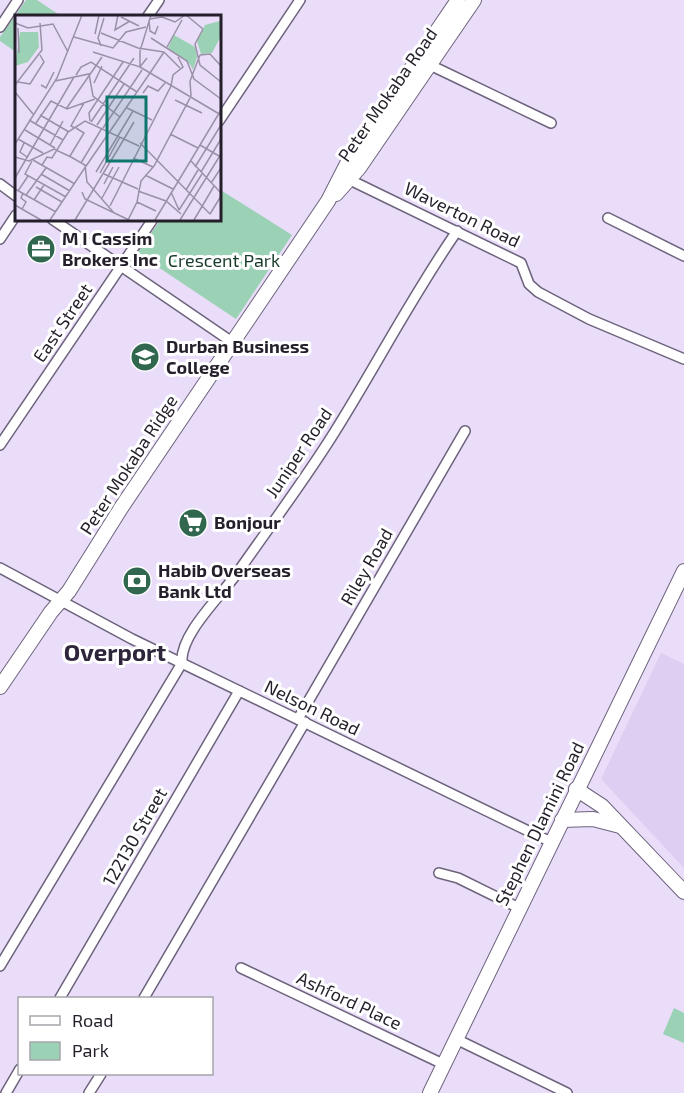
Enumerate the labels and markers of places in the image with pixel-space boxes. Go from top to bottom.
place label: M I Cassim Brokers Inc [62,227,158,270]
office icon: M I Cassim Brokers Inc [25,233,57,265]
place label: Durban Business College [166,335,309,378]
school or university icon: Durban Business College [129,341,161,373]
supermarket icon: Bonjour [177,507,209,539]
place label: Bonjour [214,511,281,533]
place label: Habib Overseas Bank Ltd [158,559,291,602]
bank icon: Habib Overseas Bank Ltd [121,565,153,597]

